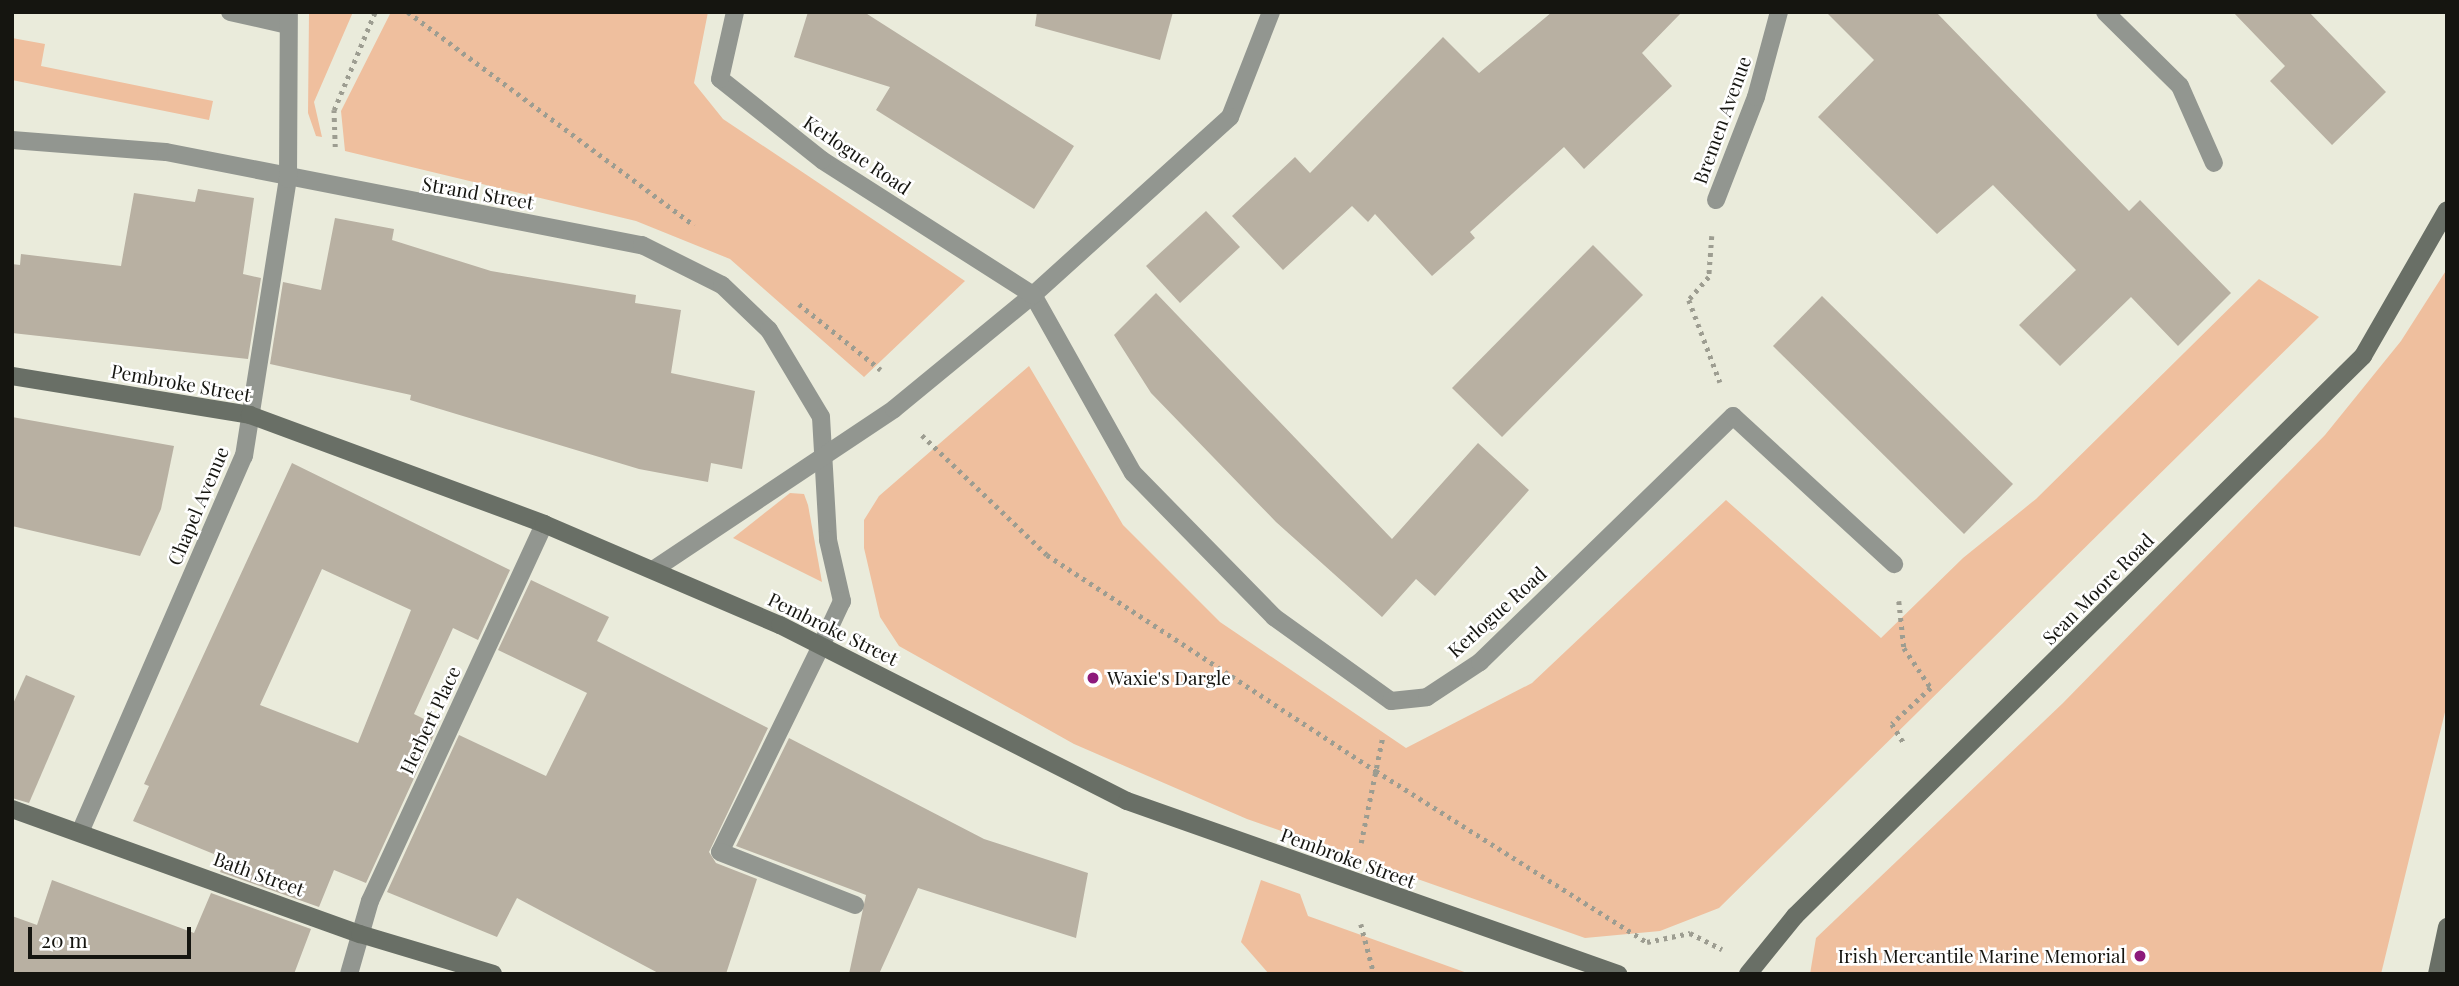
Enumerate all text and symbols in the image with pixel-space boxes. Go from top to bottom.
street label: Bremen Avenue [1688,53,1756,187]
street label: Kerlogue Road [799,111,915,199]
street label: Strand Street [420,172,536,214]
street label: Pembroke Street [109,359,253,407]
street label: Chapel Avenue [163,443,233,569]
street label: Sean Moore Road [2038,529,2158,649]
street label: Kerlogue Road [1443,562,1551,662]
street label: Pembroke Street [764,588,902,670]
street label: Herbert Place [395,662,465,778]
place label: Waxie's Dargle [1107,667,1231,689]
marker: Waxie's Dargle [1085,670,1101,686]
street label: Pembroke Street [1278,823,1418,893]
street label: Bath Street [210,847,308,901]
scale bar [32,912,194,956]
text: 20 m [41,925,88,953]
place label: Irish Mercantile Marine Memorial [1838,945,2126,967]
marker: Irish Mercantile Marine Memorial [2132,948,2148,964]

